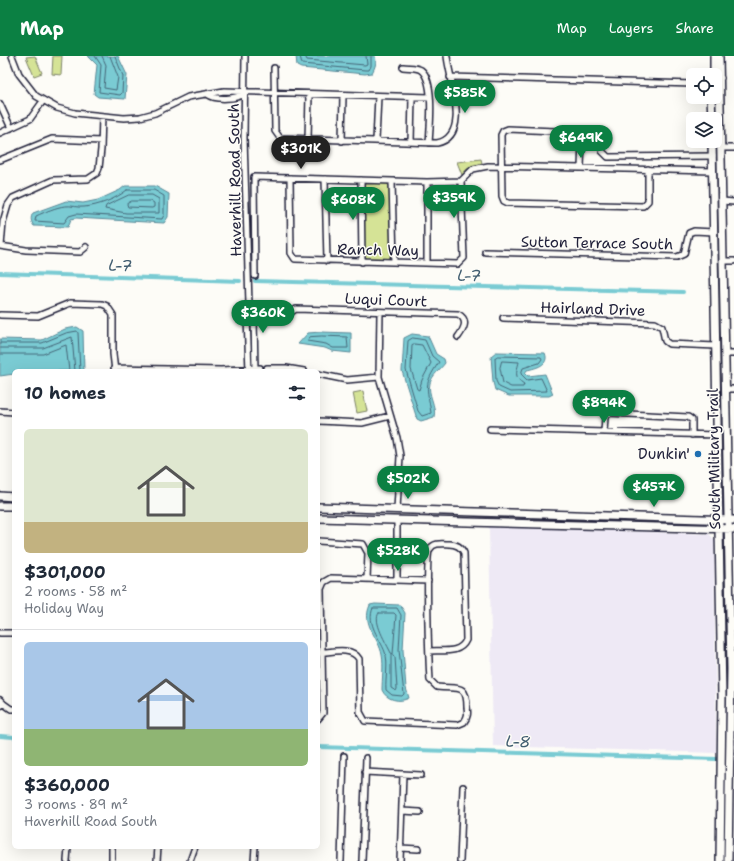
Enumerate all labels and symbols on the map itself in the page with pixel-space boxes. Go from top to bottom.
pin: $585K [437,80,493,114]
street label: Haverhill Road South [224,103,246,257]
pin: $649K [553,125,609,159]
pin: $301K [273,136,329,170]
pin: $359K [426,185,482,219]
pin: $608K [325,187,381,221]
street label: Sutton Terrace South [521,232,673,254]
street label: Ranch Way [337,239,419,261]
water label: L-7 [108,255,132,276]
water label: L-7 [457,265,481,286]
street label: Luqui Court [344,289,428,311]
street label: Hairland Drive [540,297,646,321]
pin: $360K [235,300,291,334]
street label: South Military Trail [703,388,725,530]
pin: $894K [576,390,632,424]
place label: Dunkin' [638,444,690,464]
marker: Dunkin' [693,449,703,459]
pin: $502K [380,466,436,500]
pin: $457K [626,474,682,508]
pin: $528K [370,538,426,572]
water label: L-8 [505,731,531,752]

